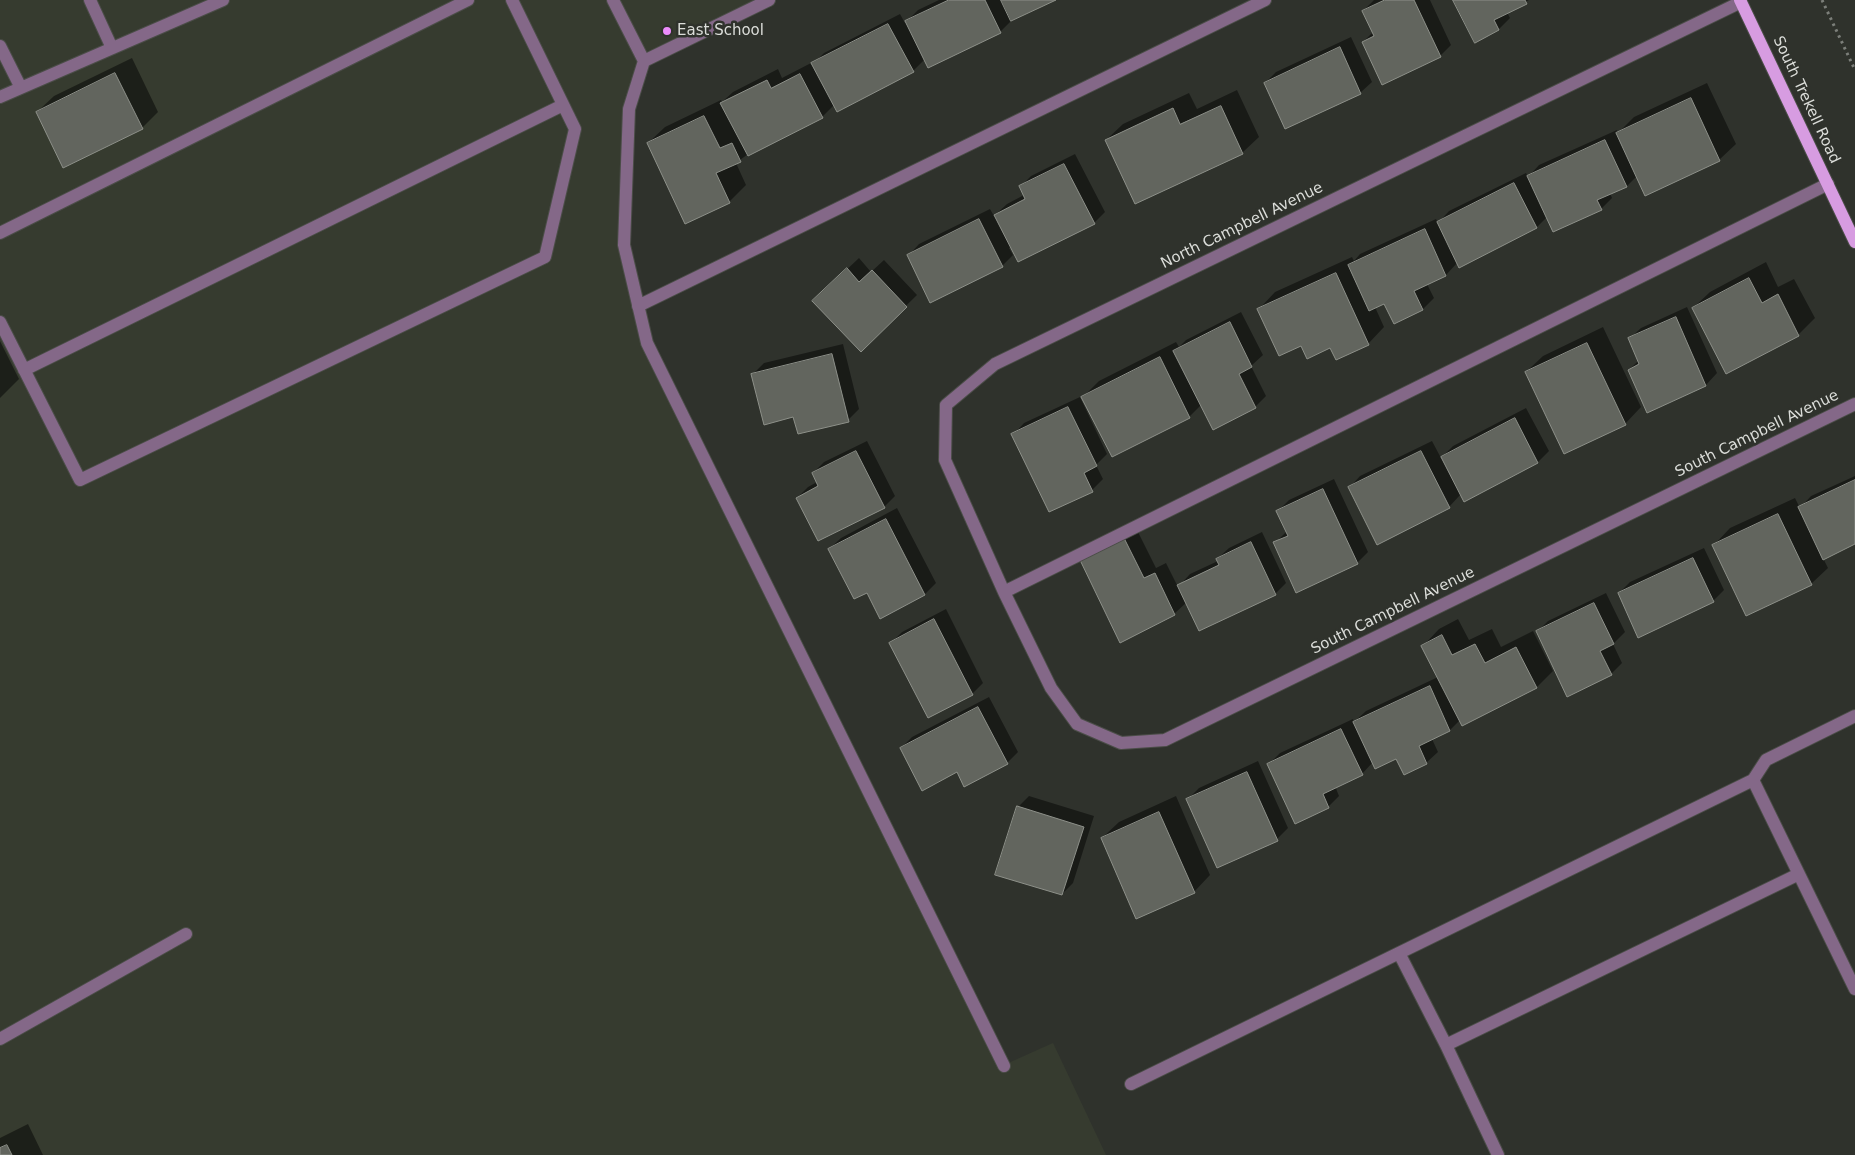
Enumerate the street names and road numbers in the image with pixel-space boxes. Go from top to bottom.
street label: South Trekell Road [1769,33,1843,167]
street label: North Campbell Avenue [1158,179,1326,273]
street label: South Campbell Avenue [1672,387,1842,481]
street label: South Campbell Avenue [1308,564,1478,658]

